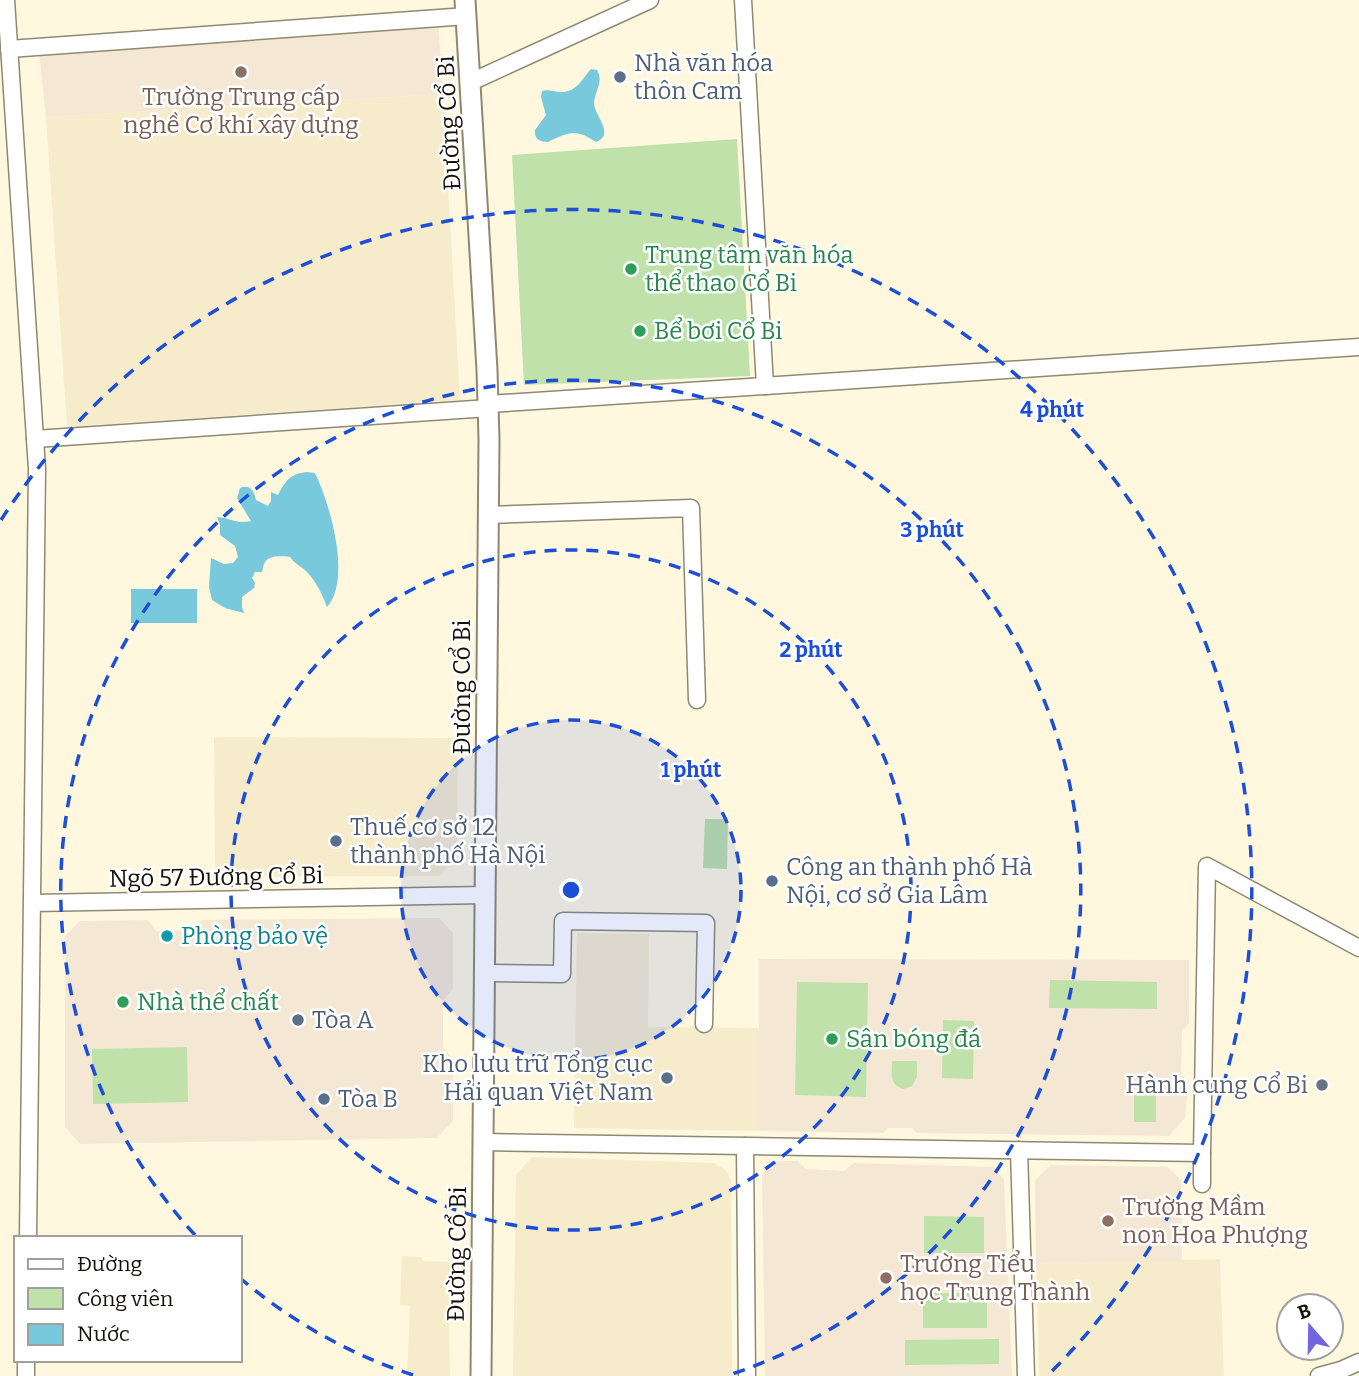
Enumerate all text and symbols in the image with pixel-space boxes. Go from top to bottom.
place label: Nhà văn hóa thôn Cam [634,49,773,105]
street label: Đường Cổ Bi [431,55,467,191]
marker: Trường Trung cấp nghề Cơ khí xây dựng [233,64,249,80]
marker: Nhà văn hóa thôn Cam [612,69,628,85]
place label: Trường Trung cấp nghề Cơ khí xây dựng [123,83,359,139]
place label: Trung tâm văn hóa thể thao Cổ Bi [645,241,854,297]
marker: Trung tâm văn hóa thể thao Cổ Bi [623,261,639,277]
place label: Bể bơi Cổ Bi [654,317,782,345]
marker: Bể bơi Cổ Bi [632,323,648,339]
text: 4 phút [1020,397,1085,423]
text: 3 phút [900,517,964,543]
street label: Đường Cổ Bi [448,620,476,755]
text: 2 phút [779,637,843,663]
text: 1 phút [661,757,722,783]
place label: Thuế cơ sở 12 thành phố Hà Nội [350,813,546,869]
marker: Thuế cơ sở 12 thành phố Hà Nội [328,833,344,849]
place label: Công an thành phố Hà Nội, cơ sở Gia Lâm [786,853,1032,909]
street label: Ngõ 57 Đường Cổ Bi [109,861,323,893]
marker: Công an thành phố Hà Nội, cơ sở Gia Lâm [764,873,780,889]
centre of rings [559,878,583,902]
place label: Phòng bảo vệ [181,922,328,950]
marker: Phòng bảo vệ [159,928,175,944]
place label: Nhà thể chất [137,988,279,1016]
marker: Nhà thể chất [115,994,131,1010]
place label: Tòa A [312,1006,374,1034]
marker: Tòa A [290,1012,306,1028]
place label: Sân bóng đá [846,1025,981,1053]
marker: Sân bóng đá [824,1031,840,1047]
place label: Kho lưu trữ Tổng cục Hải quan Việt Nam [422,1050,653,1106]
marker: Kho lưu trữ Tổng cục Hải quan Việt Nam [659,1070,675,1086]
place label: Hành cung Cổ Bi [1125,1071,1308,1099]
marker: Hành cung Cổ Bi [1314,1077,1330,1093]
place label: Tòa B [338,1085,398,1113]
marker: Tòa B [316,1091,332,1107]
street label: Đường Cổ Bi [442,1186,472,1322]
place label: Trường Mầm non Hoa Phượng [1122,1193,1308,1249]
marker: Trường Mầm non Hoa Phượng [1100,1213,1116,1229]
legend [14,1236,242,1362]
place label: Trường Tiểu học Trung Thành [900,1250,1090,1306]
text: Đường [77,1251,143,1277]
marker: Trường Tiểu học Trung Thành [878,1270,894,1286]
text: Công viên [77,1286,173,1312]
north arrow [1275,1292,1345,1362]
text: B [1295,1299,1314,1324]
text: Nước [77,1321,130,1347]

